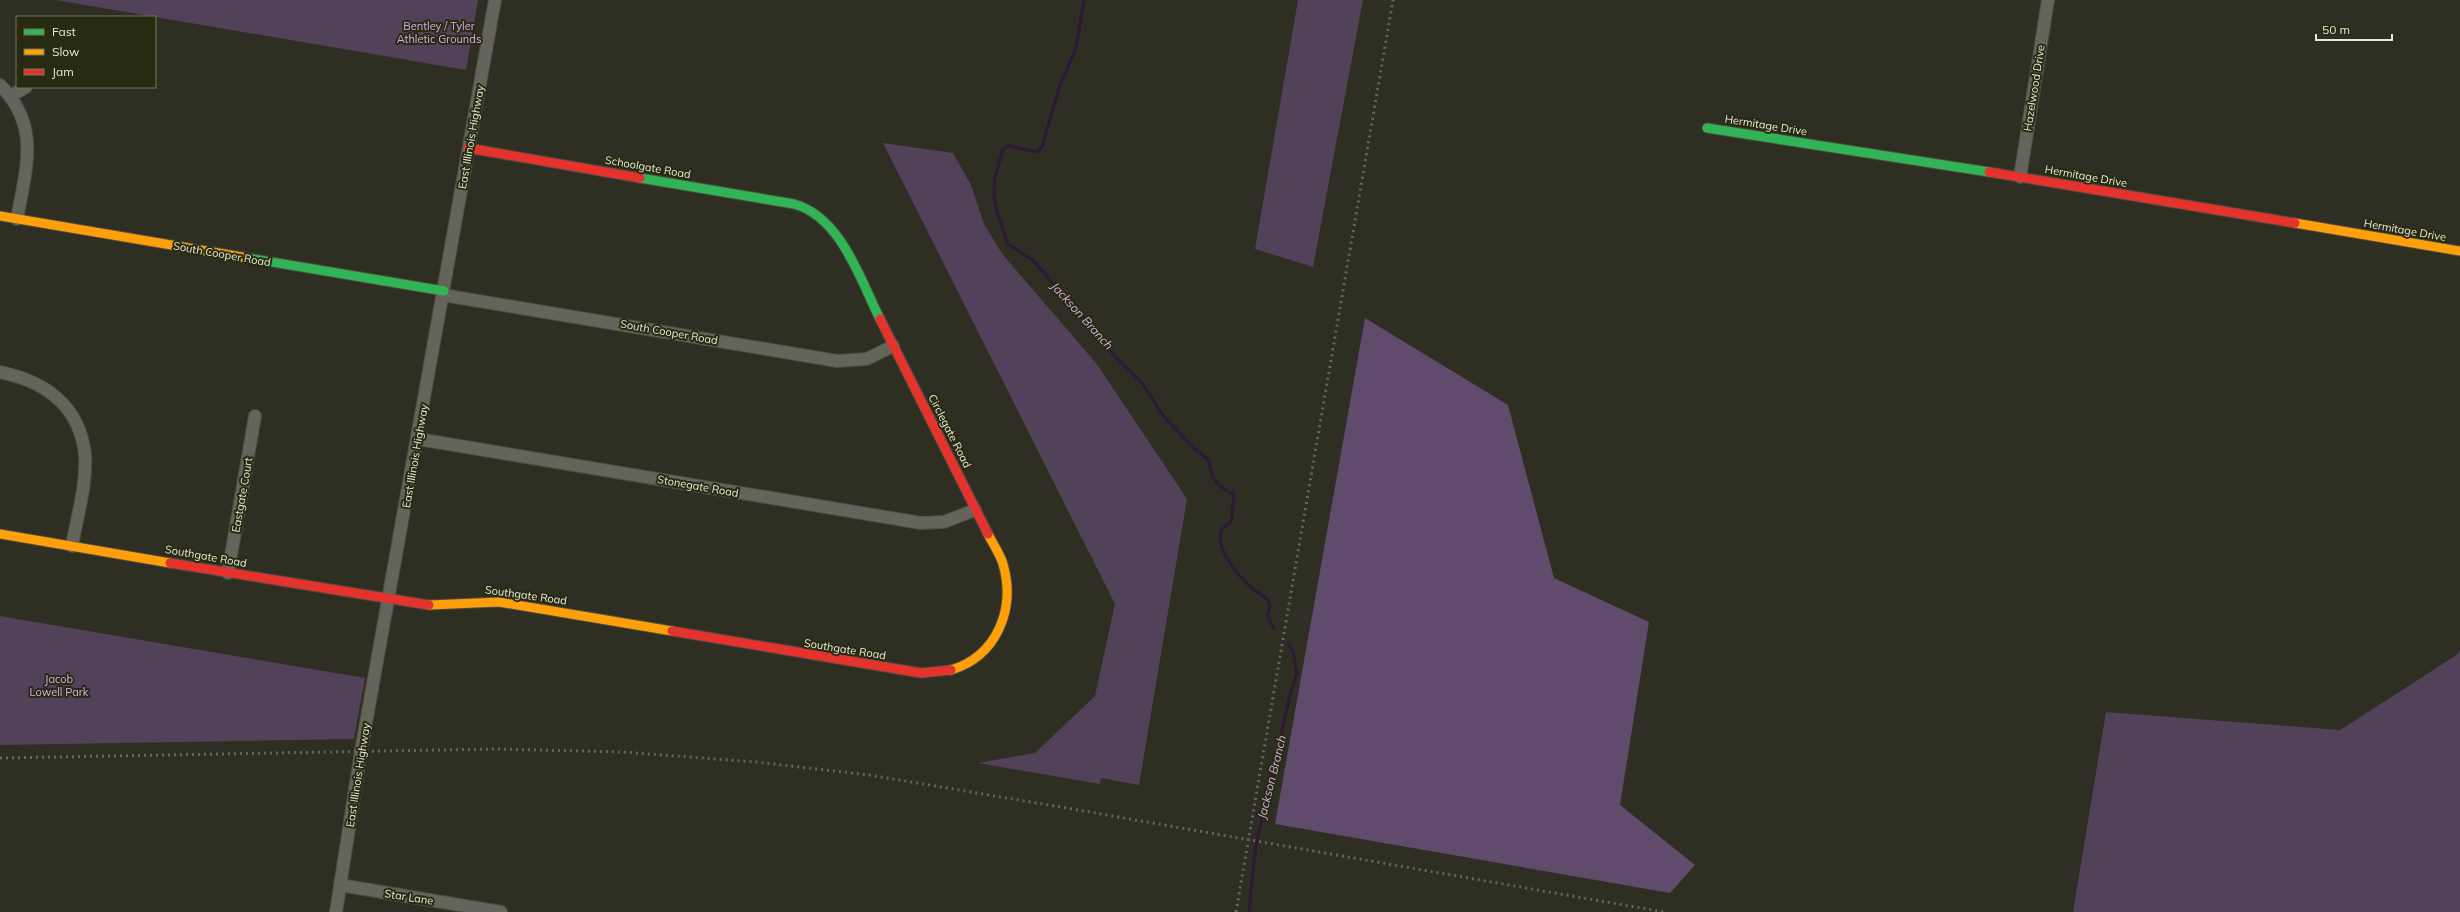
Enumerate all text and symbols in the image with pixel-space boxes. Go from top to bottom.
legend [16,16,156,88]
scale bar [2316,16,2392,42]
park label: Bentley / Tyler Athletic Grounds [397,19,481,46]
text: 50 m [2322,22,2350,37]
text: Fast [52,24,76,39]
text: Slow [52,44,80,59]
street label: Hazelwood Drive [2020,44,2048,132]
text: Jam [52,64,74,79]
street label: East Illinois Highway [455,84,487,190]
street label: Hermitage Drive [1724,112,1808,138]
street label: Schoolgate Road [604,153,692,181]
street label: Hermitage Drive [2044,162,2128,190]
street label: Hermitage Drive [2363,216,2447,244]
street label: South Cooper Road [172,239,272,269]
water label: Jackson Branch [1047,278,1117,353]
street label: South Cooper Road [619,317,719,347]
street label: Circlegate Road [925,392,975,470]
street label: East Illinois Highway [399,403,431,509]
street label: Eastgate Court [229,456,256,534]
street label: Stonegate Road [656,472,740,500]
street label: Southgate Road [164,542,248,570]
street label: Southgate Road [484,582,568,608]
street label: Southgate Road [803,636,887,662]
park label: Jacob Lowell Park [30,672,89,699]
street label: East Illinois Highway [343,722,373,828]
water label: Jackson Branch [1254,733,1289,821]
street label: Star Lane [384,886,434,908]

